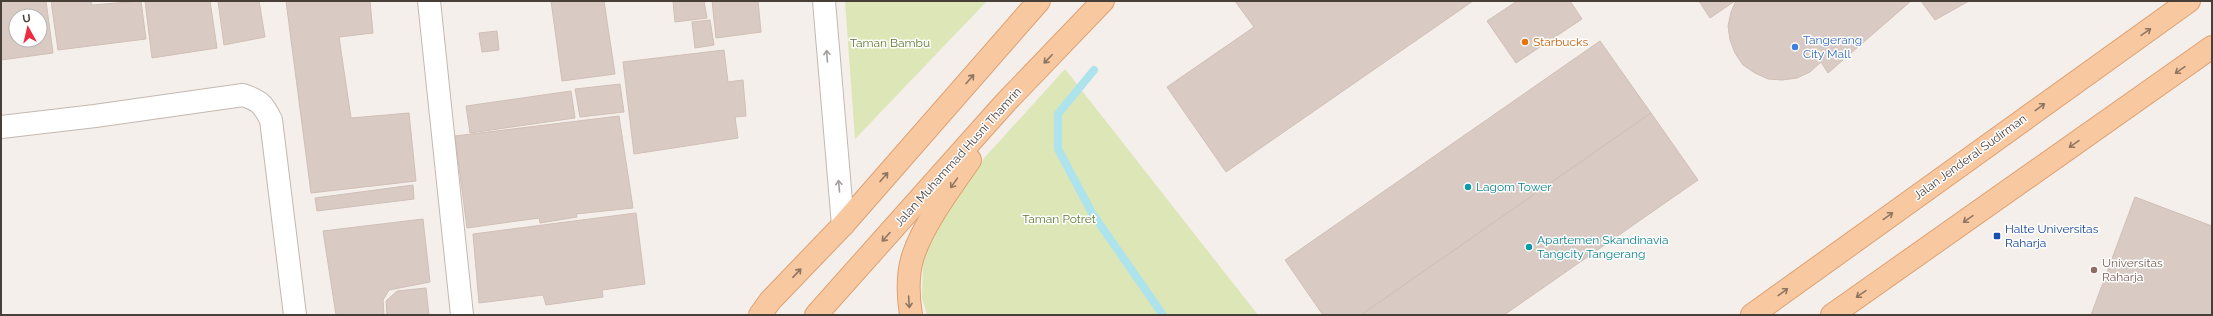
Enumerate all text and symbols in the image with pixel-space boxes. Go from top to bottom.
north arrow [8,8,48,48]
text: U [22,12,32,26]
one-way arrow [2140,28,2151,36]
place label: Tangerang City Mall [1803,33,1862,61]
place label: Starbucks [1533,35,1588,49]
park label: Taman Bambu [850,36,930,50]
marker: Starbucks [1520,37,1530,47]
marker: Tangerang City Mall [1790,42,1800,52]
one-way arrow [824,50,831,63]
one-way arrow [1043,54,1053,64]
one-way arrow [2175,66,2186,74]
one-way arrow [965,73,974,84]
street label: Jalan Muhammad Husni Thamrin [892,85,1024,229]
one-way arrow [2034,103,2045,111]
street label: Jalan Jenderal Sudirman [1911,111,2029,203]
one-way arrow [2069,140,2080,148]
one-way arrow [880,172,889,182]
one-way arrow [950,177,958,188]
one-way arrow [836,180,843,193]
place label: Lagom Tower [1476,180,1552,194]
marker: Lagom Tower [1463,182,1473,192]
one-way arrow [1883,211,1894,220]
park label: Taman Potret [1022,212,1096,226]
one-way arrow [1962,215,1973,223]
place label: Halte Universitas Raharja [2005,222,2099,250]
marker: Halte Universitas Raharja [1992,231,2002,241]
one-way arrow [881,232,891,242]
place label: Apartemen Skandinavia Tangcity Tangerang [1537,233,1669,261]
marker: Apartemen Skandinavia Tangcity Tangerang [1524,242,1534,252]
place label: Universitas Raharja [2102,256,2163,284]
marker: Universitas Raharja [2089,265,2099,275]
one-way arrow [792,268,802,278]
one-way arrow [1778,288,1789,296]
one-way arrow [1856,290,1867,298]
one-way arrow [906,295,913,308]

